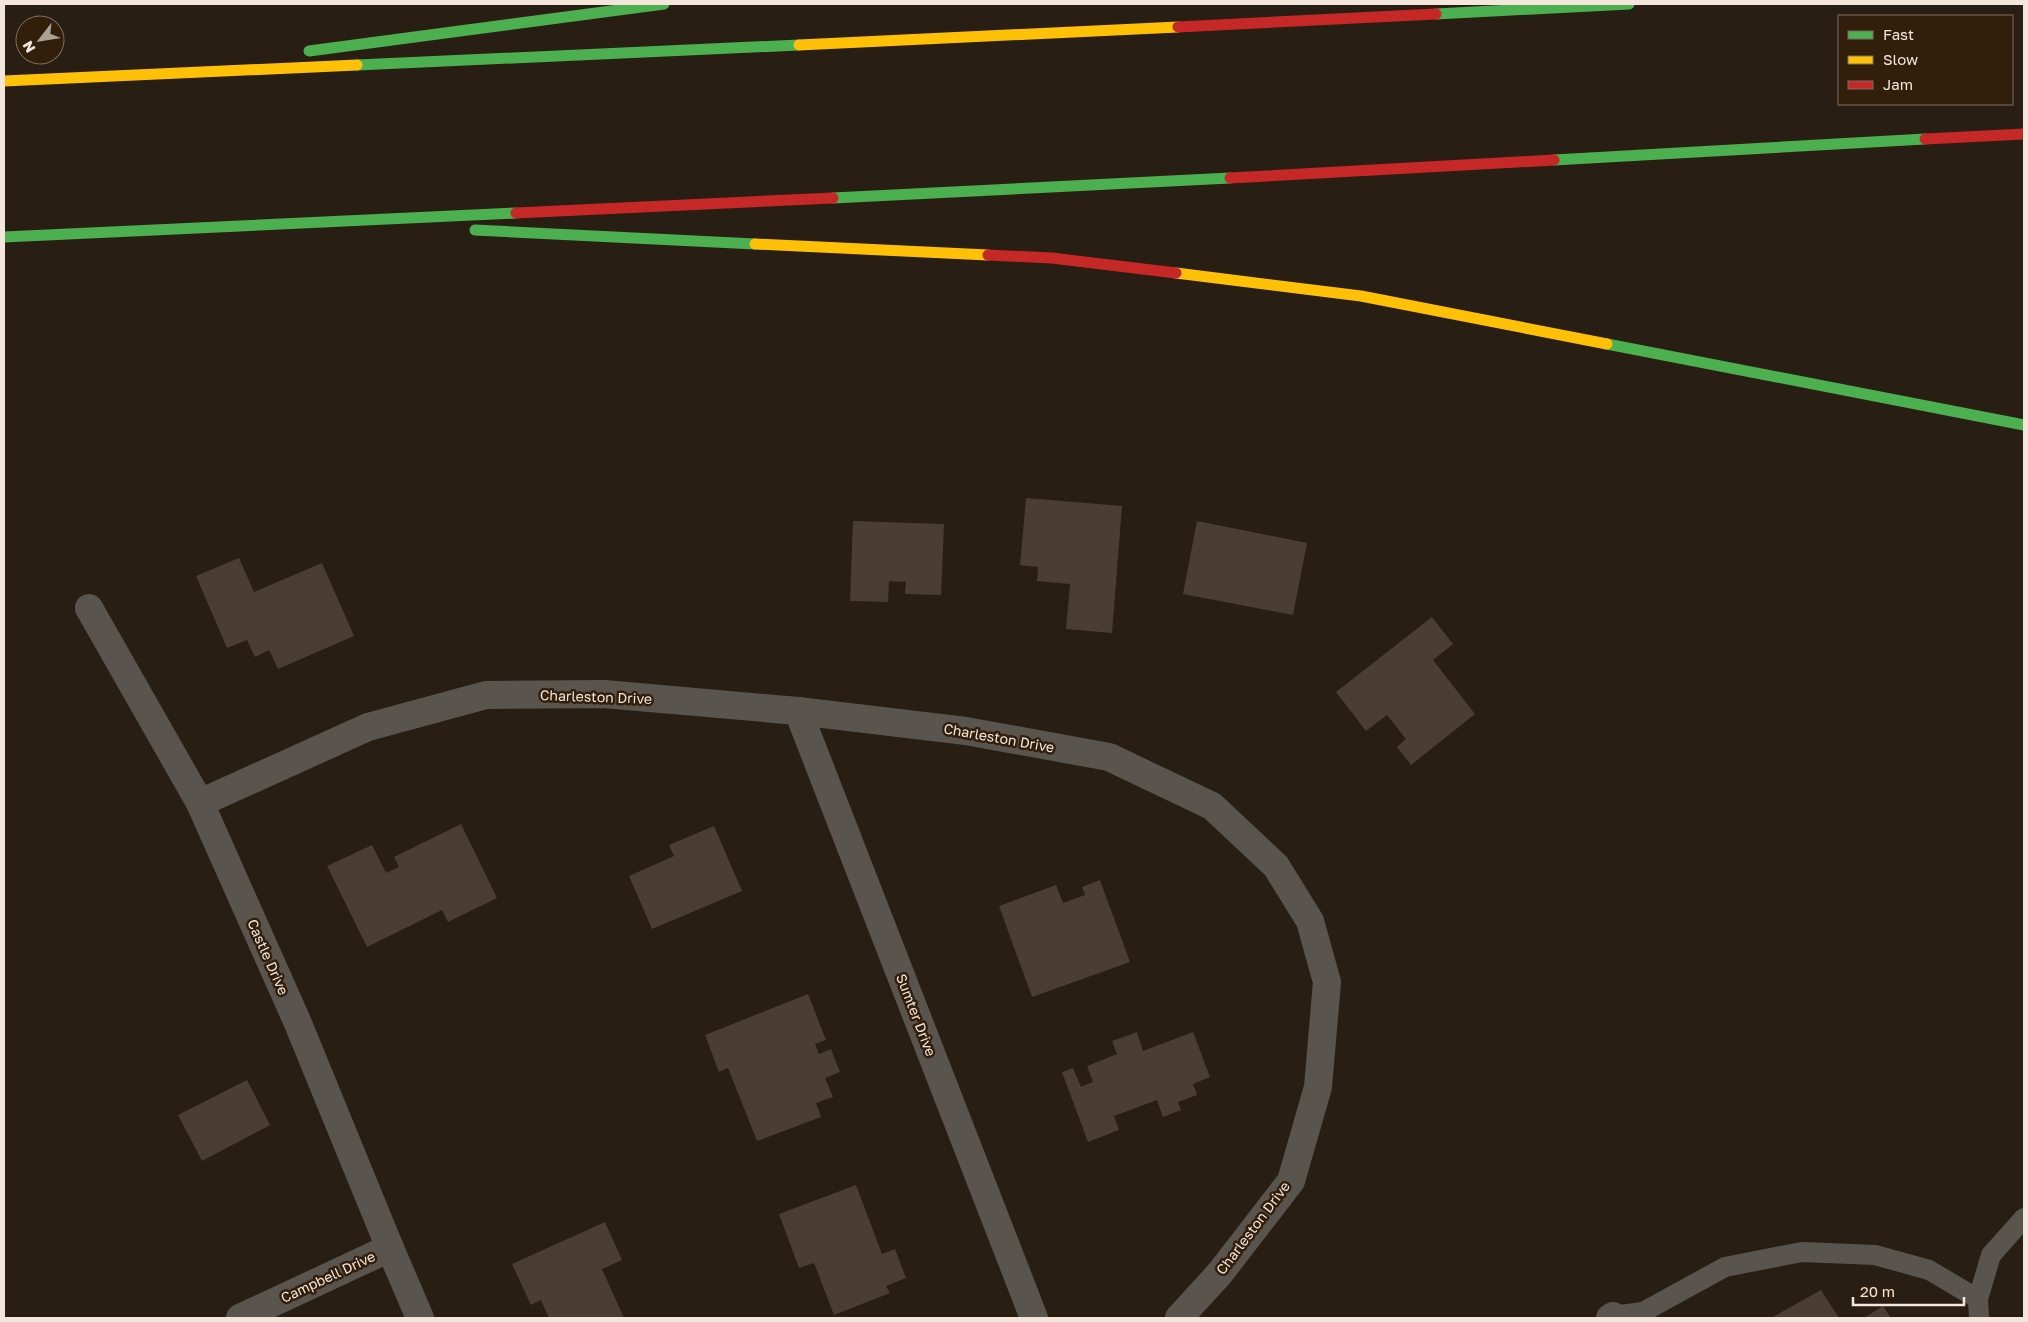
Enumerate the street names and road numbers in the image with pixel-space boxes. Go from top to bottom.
street label: Charleston Drive [540,686,652,707]
street label: Charleston Drive [942,719,1056,756]
street label: Castle Drive [244,916,293,997]
street label: Sumter Drive [893,971,940,1059]
street label: Charleston Drive [1212,1178,1293,1278]
street label: Campbell Drive [278,1247,378,1306]

